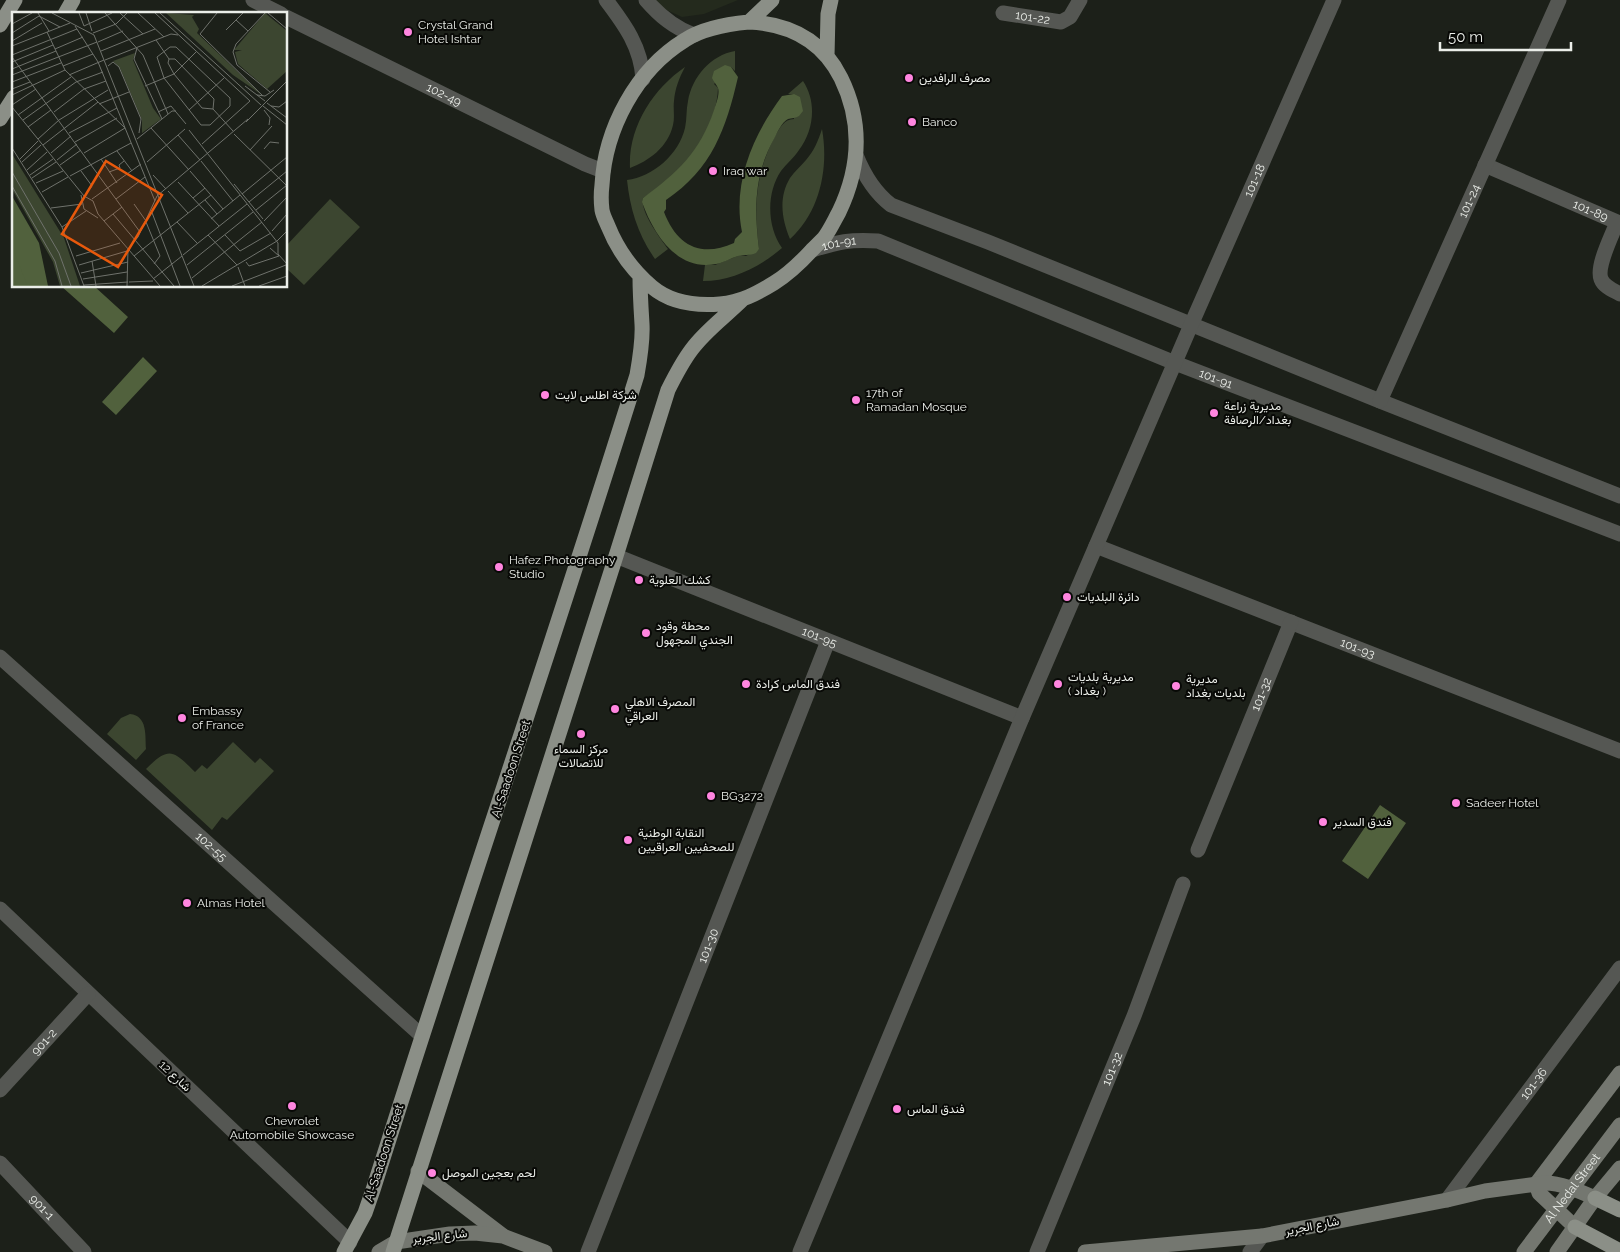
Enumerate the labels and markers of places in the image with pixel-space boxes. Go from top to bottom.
place label: Crystal Grand Hotel Ishtar [418,18,493,46]
marker: Crystal Grand Hotel Ishtar [402,26,414,38]
place label: مصرف الرافدين [919,71,991,86]
marker: مصرف الرافدين [903,72,915,84]
place label: Banco [922,115,957,129]
marker: Banco [906,116,918,128]
place label: Iraq war [723,164,768,178]
marker: Iraq war [707,165,719,177]
place label: 17th of Ramadan Mosque [866,386,967,414]
place label: شركة اطلس لايت [555,388,637,403]
marker: شركة اطلس لايت [539,389,551,401]
marker: 17th of Ramadan Mosque [850,394,862,406]
place label: مديرية زراعة بغداد/الرصافة [1224,399,1291,428]
marker: مديرية زراعة بغداد/الرصافة [1208,407,1220,419]
place label: Hafez Photography Studio [509,553,616,581]
marker: Hafez Photography Studio [493,561,505,573]
place label: كشك العلوية [649,573,711,588]
marker: كشك العلوية [633,574,645,586]
place label: دائرة البلديات [1077,590,1140,605]
marker: دائرة البلديات [1061,591,1073,603]
place label: محطة وقود الجندي المجهول [656,619,733,650]
marker: محطة وقود الجندي المجهول [640,627,652,639]
place label: مديرية بلديات ( بغداد ) [1068,670,1134,698]
place label: مديرية بلديات بغداد [1186,672,1245,700]
place label: فندق الماس كرادة [756,677,840,692]
marker: فندق الماس كرادة [740,678,752,690]
marker: مديرية بلديات ( بغداد ) [1052,678,1064,690]
marker: مديرية بلديات بغداد [1170,680,1182,692]
place label: المصرف الاهلي العراقي [625,695,695,726]
marker: المصرف الاهلي العراقي [609,703,621,715]
place label: Embassy of France [192,704,244,732]
marker: Embassy of France [176,712,188,724]
marker: مركز السماء للاتصالات [575,728,587,740]
place label: مركز السماء للاتصالات [554,742,608,770]
place label: BG3272 [721,789,763,803]
marker: BG3272 [705,790,717,802]
place label: Sadeer Hotel [1466,796,1539,810]
marker: Sadeer Hotel [1450,797,1462,809]
place label: فندق السدير [1332,815,1392,830]
marker: فندق السدير [1317,816,1329,828]
place label: النقابة الوطنية للصحفيين العراقيين [638,826,734,855]
marker: النقابة الوطنية للصحفيين العراقيين [622,834,634,846]
place label: Almas Hotel [197,896,266,910]
marker: Almas Hotel [181,897,193,909]
marker: Chevrolet Automobile Showcase [286,1100,298,1112]
place label: فندق الماس [907,1102,965,1117]
marker: فندق الماس [891,1103,903,1115]
place label: Chevrolet Automobile Showcase [230,1114,354,1142]
place label: لحم بعجين الموصل [442,1166,536,1181]
marker: لحم بعجين الموصل [426,1167,438,1179]

